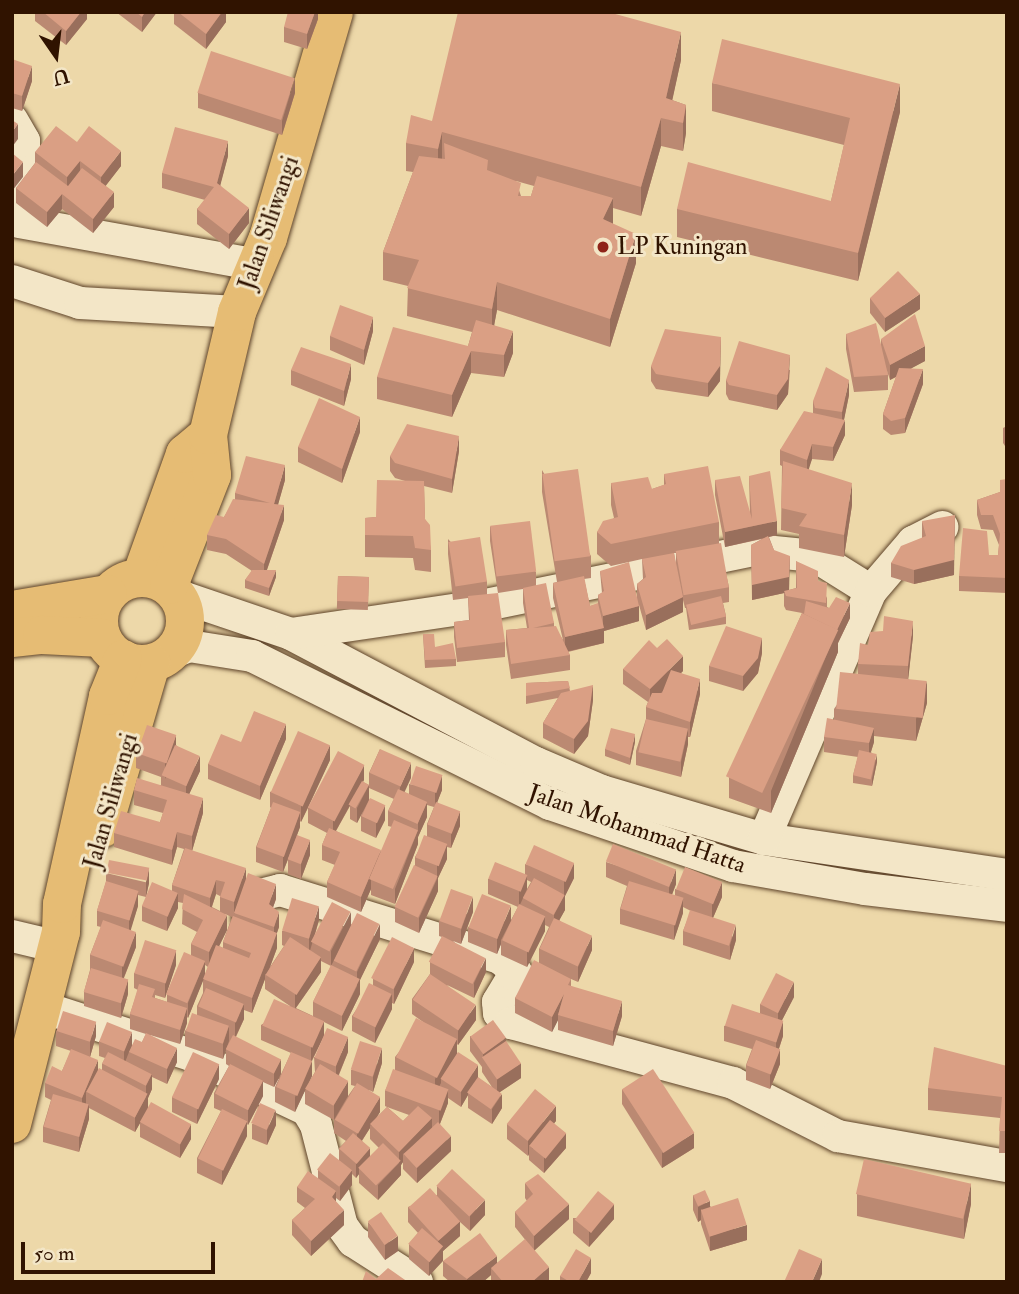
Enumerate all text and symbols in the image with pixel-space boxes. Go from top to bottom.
north arrow [21,21,91,91]
text: U [50,63,72,90]
street label: Jalan Siliwangi [233,152,305,294]
place label: LP Kuningan [617,233,747,261]
marker: LP Kuningan [595,239,611,255]
street label: Jalan Siliwangi [78,730,144,872]
street label: Jalan Mohammad Hatta [524,778,750,880]
scale bar [24,1228,219,1272]
text: 50 m [34,1240,75,1267]

